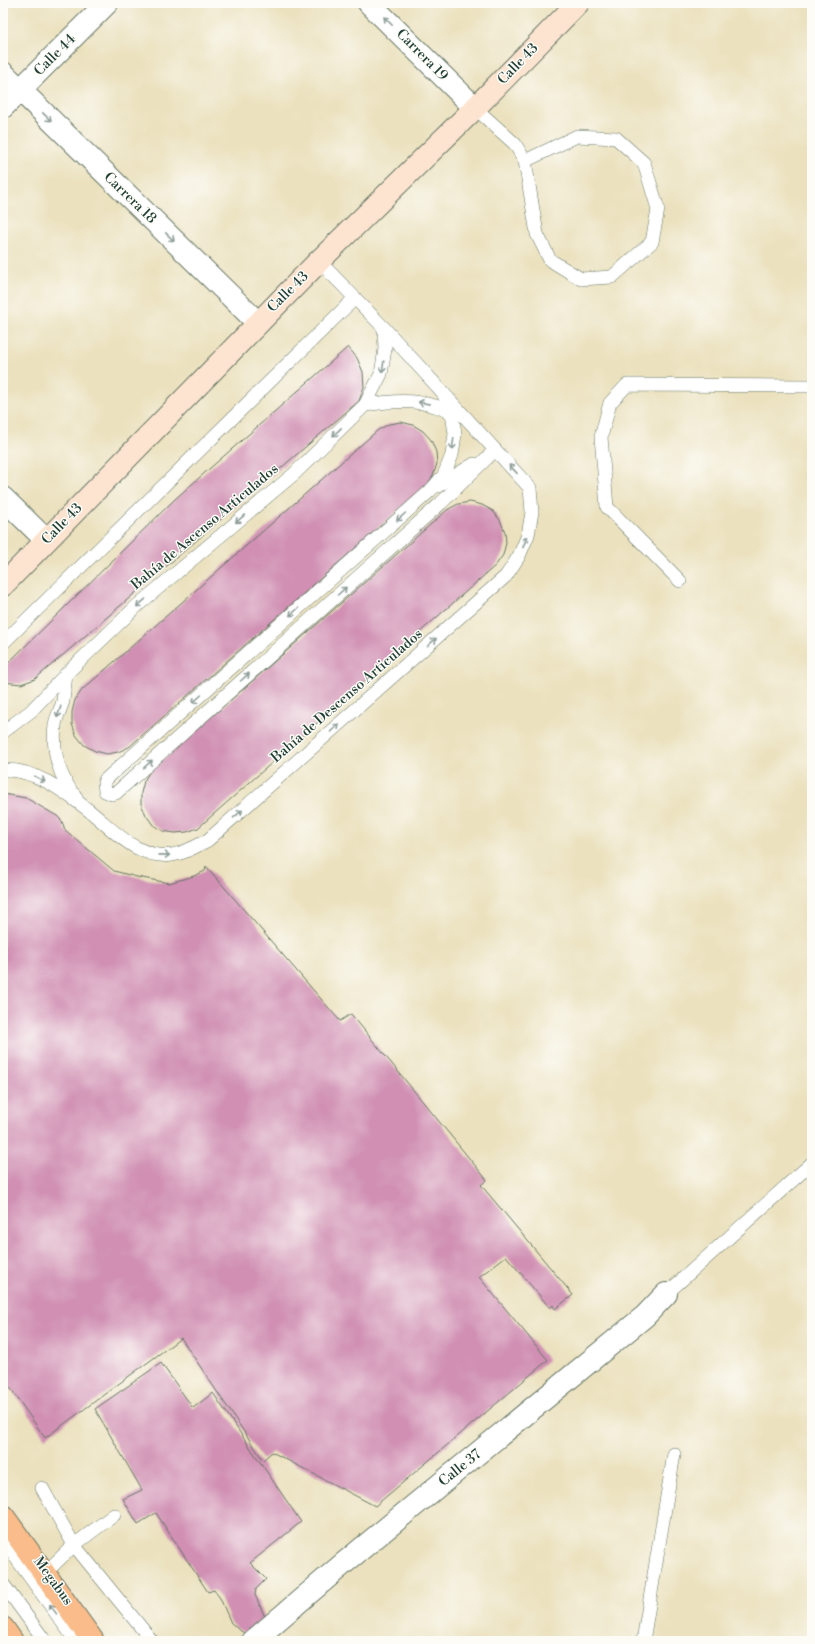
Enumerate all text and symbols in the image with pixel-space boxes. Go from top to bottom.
one-way arrow [383,16,393,26]
street label: Carrera 19 [392,25,452,85]
street label: Calle 44 [30,30,80,80]
street label: Calle 43 [494,39,542,89]
one-way arrow [42,112,52,122]
street label: Carrera 18 [100,168,160,228]
one-way arrow [165,232,175,242]
street label: Calle 43 [264,267,313,316]
one-way arrow [379,360,387,373]
one-way arrow [418,399,431,407]
one-way arrow [332,427,342,437]
one-way arrow [449,437,457,450]
street label: Bahía de Ascenso Articulados [127,460,282,595]
one-way arrow [508,464,518,474]
street label: Calle 43 [38,499,86,549]
one-way arrow [396,512,407,521]
one-way arrow [236,514,246,523]
one-way arrow [521,536,529,548]
one-way arrow [337,586,347,596]
one-way arrow [136,598,146,607]
one-way arrow [289,608,299,617]
street label: Bahía de Descenso Articulados [267,625,427,767]
one-way arrow [427,638,437,647]
one-way arrow [240,673,250,682]
one-way arrow [191,694,202,703]
one-way arrow [55,706,63,718]
one-way arrow [330,723,340,733]
one-way arrow [143,759,153,769]
one-way arrow [34,776,46,783]
one-way arrow [232,810,242,819]
one-way arrow [157,851,170,859]
street label: Calle 37 [435,1445,485,1491]
street label: Megabus [29,1553,77,1609]
one-way arrow [49,1604,57,1615]

